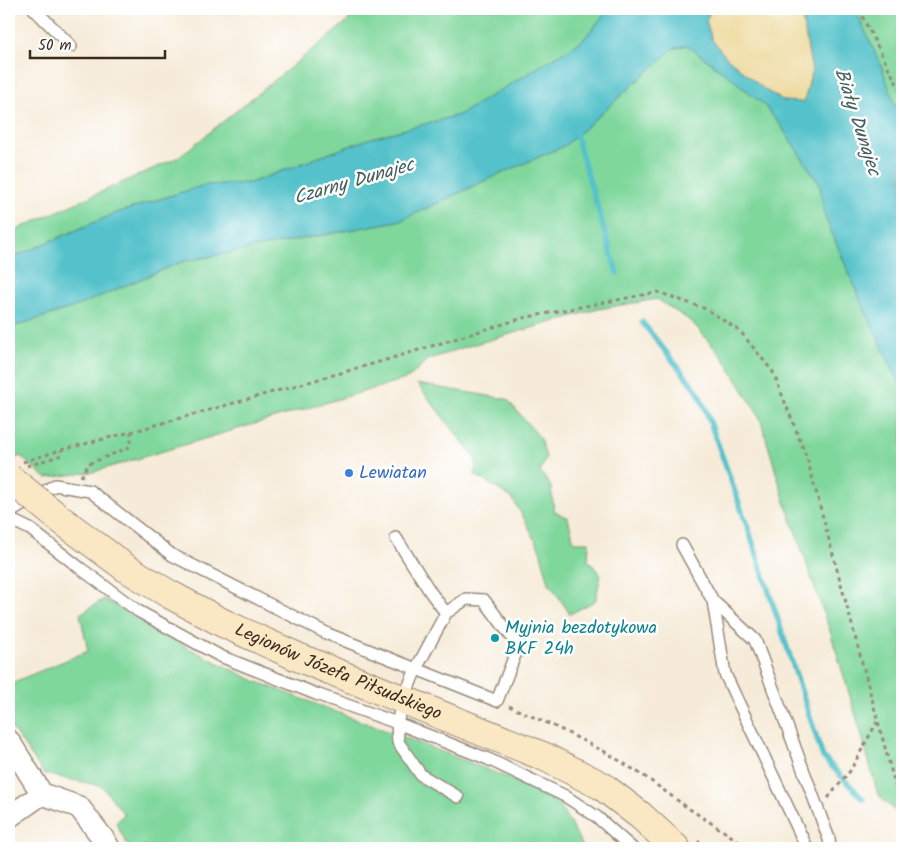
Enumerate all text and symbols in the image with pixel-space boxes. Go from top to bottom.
scale bar [30,28,165,60]
text: 50 m [38,34,72,58]
water label: Biały Dunajec [826,64,889,181]
water label: Czarny Dunajec [290,150,419,213]
place label: Lewiatan [359,459,427,488]
marker: Lewiatan [343,467,355,479]
place label: Myjnia bezdotykowa BKF 24h [505,614,657,664]
street label: Legionów Józefa Piłsudskiego [230,616,446,728]
marker: Myjnia bezdotykowa BKF 24h [489,632,501,644]

